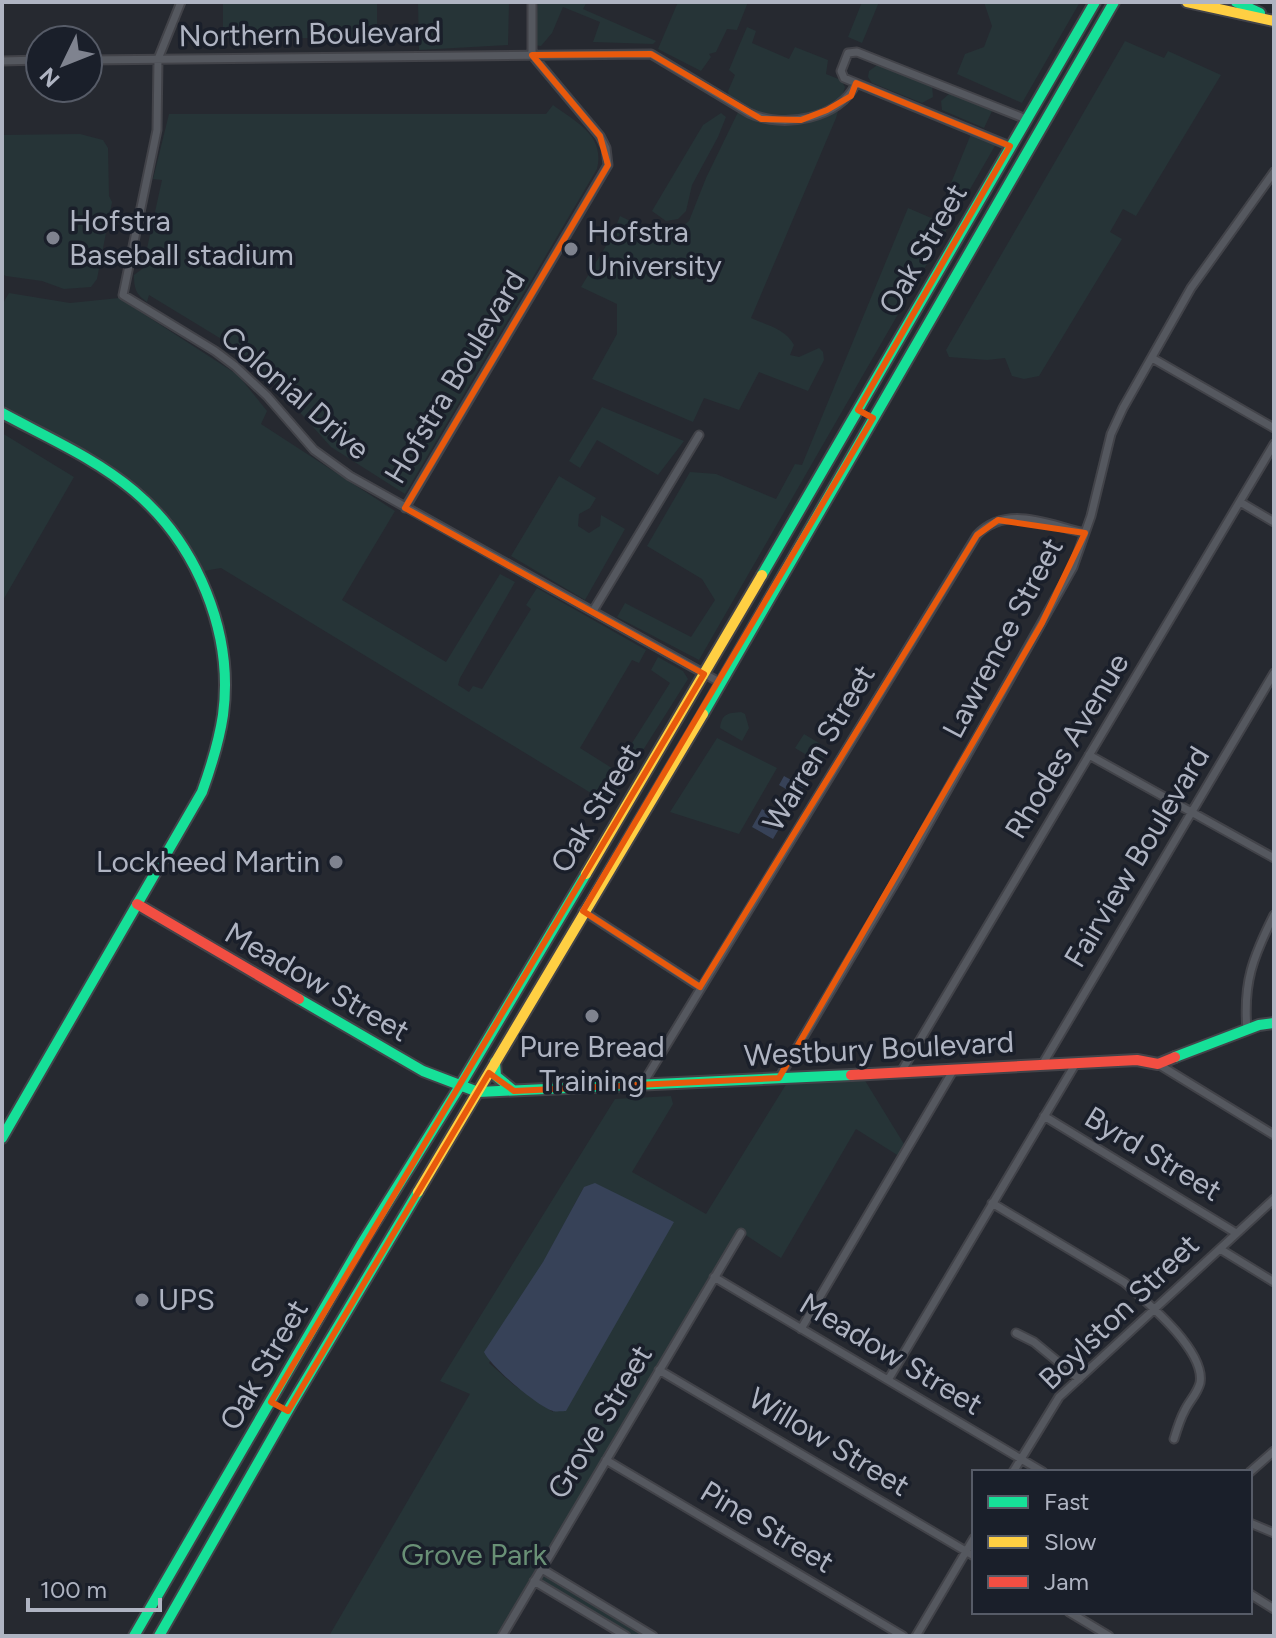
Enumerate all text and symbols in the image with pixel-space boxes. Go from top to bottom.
street label: Northern Boulevard [178,13,442,54]
north arrow [24,24,104,104]
text: N [34,62,65,93]
street label: Oak Street [870,177,975,321]
place label: Hofstra Baseball stadium [69,202,294,273]
place label: Hofstra University [587,213,722,284]
marker: Hofstra Baseball stadium [44,229,62,247]
marker: Hofstra University [562,240,580,258]
street label: Hofstra Boulevard [376,263,533,490]
street label: Colonial Drive [213,318,377,467]
street label: Lawrence Street [934,531,1071,744]
street label: Rhodes Avenue [997,646,1136,845]
street label: Warren Street [754,658,883,838]
street label: Oak Street [542,736,649,879]
street label: Fairview Boulevard [1056,740,1217,974]
place label: Lockheed Martin [96,843,320,880]
marker: Lockheed Martin [327,853,345,871]
street label: Meadow Street [219,914,416,1049]
marker: Pure Bread Training [583,1007,601,1025]
street label: Westbury Boulevard [743,1023,1015,1074]
place label: Pure Bread Training [519,1028,665,1099]
street label: Byrd Street [1078,1098,1228,1209]
street label: Boylston Street [1031,1226,1207,1397]
place label: UPS [158,1281,215,1318]
street label: Meadow Street [793,1285,989,1423]
marker: UPS [133,1291,151,1309]
street label: Oak Street [211,1293,316,1437]
street label: Grove Street [539,1338,660,1505]
street label: Willow Street [742,1379,916,1504]
legend [972,1470,1252,1614]
street label: Pine Street [694,1472,841,1581]
text: Fast [1044,1487,1089,1516]
text: Slow [1044,1527,1097,1556]
park label: Grove Park [401,1536,547,1573]
scale bar [28,1562,160,1612]
text: Jam [1044,1567,1089,1596]
text: 100 m [40,1575,107,1604]

